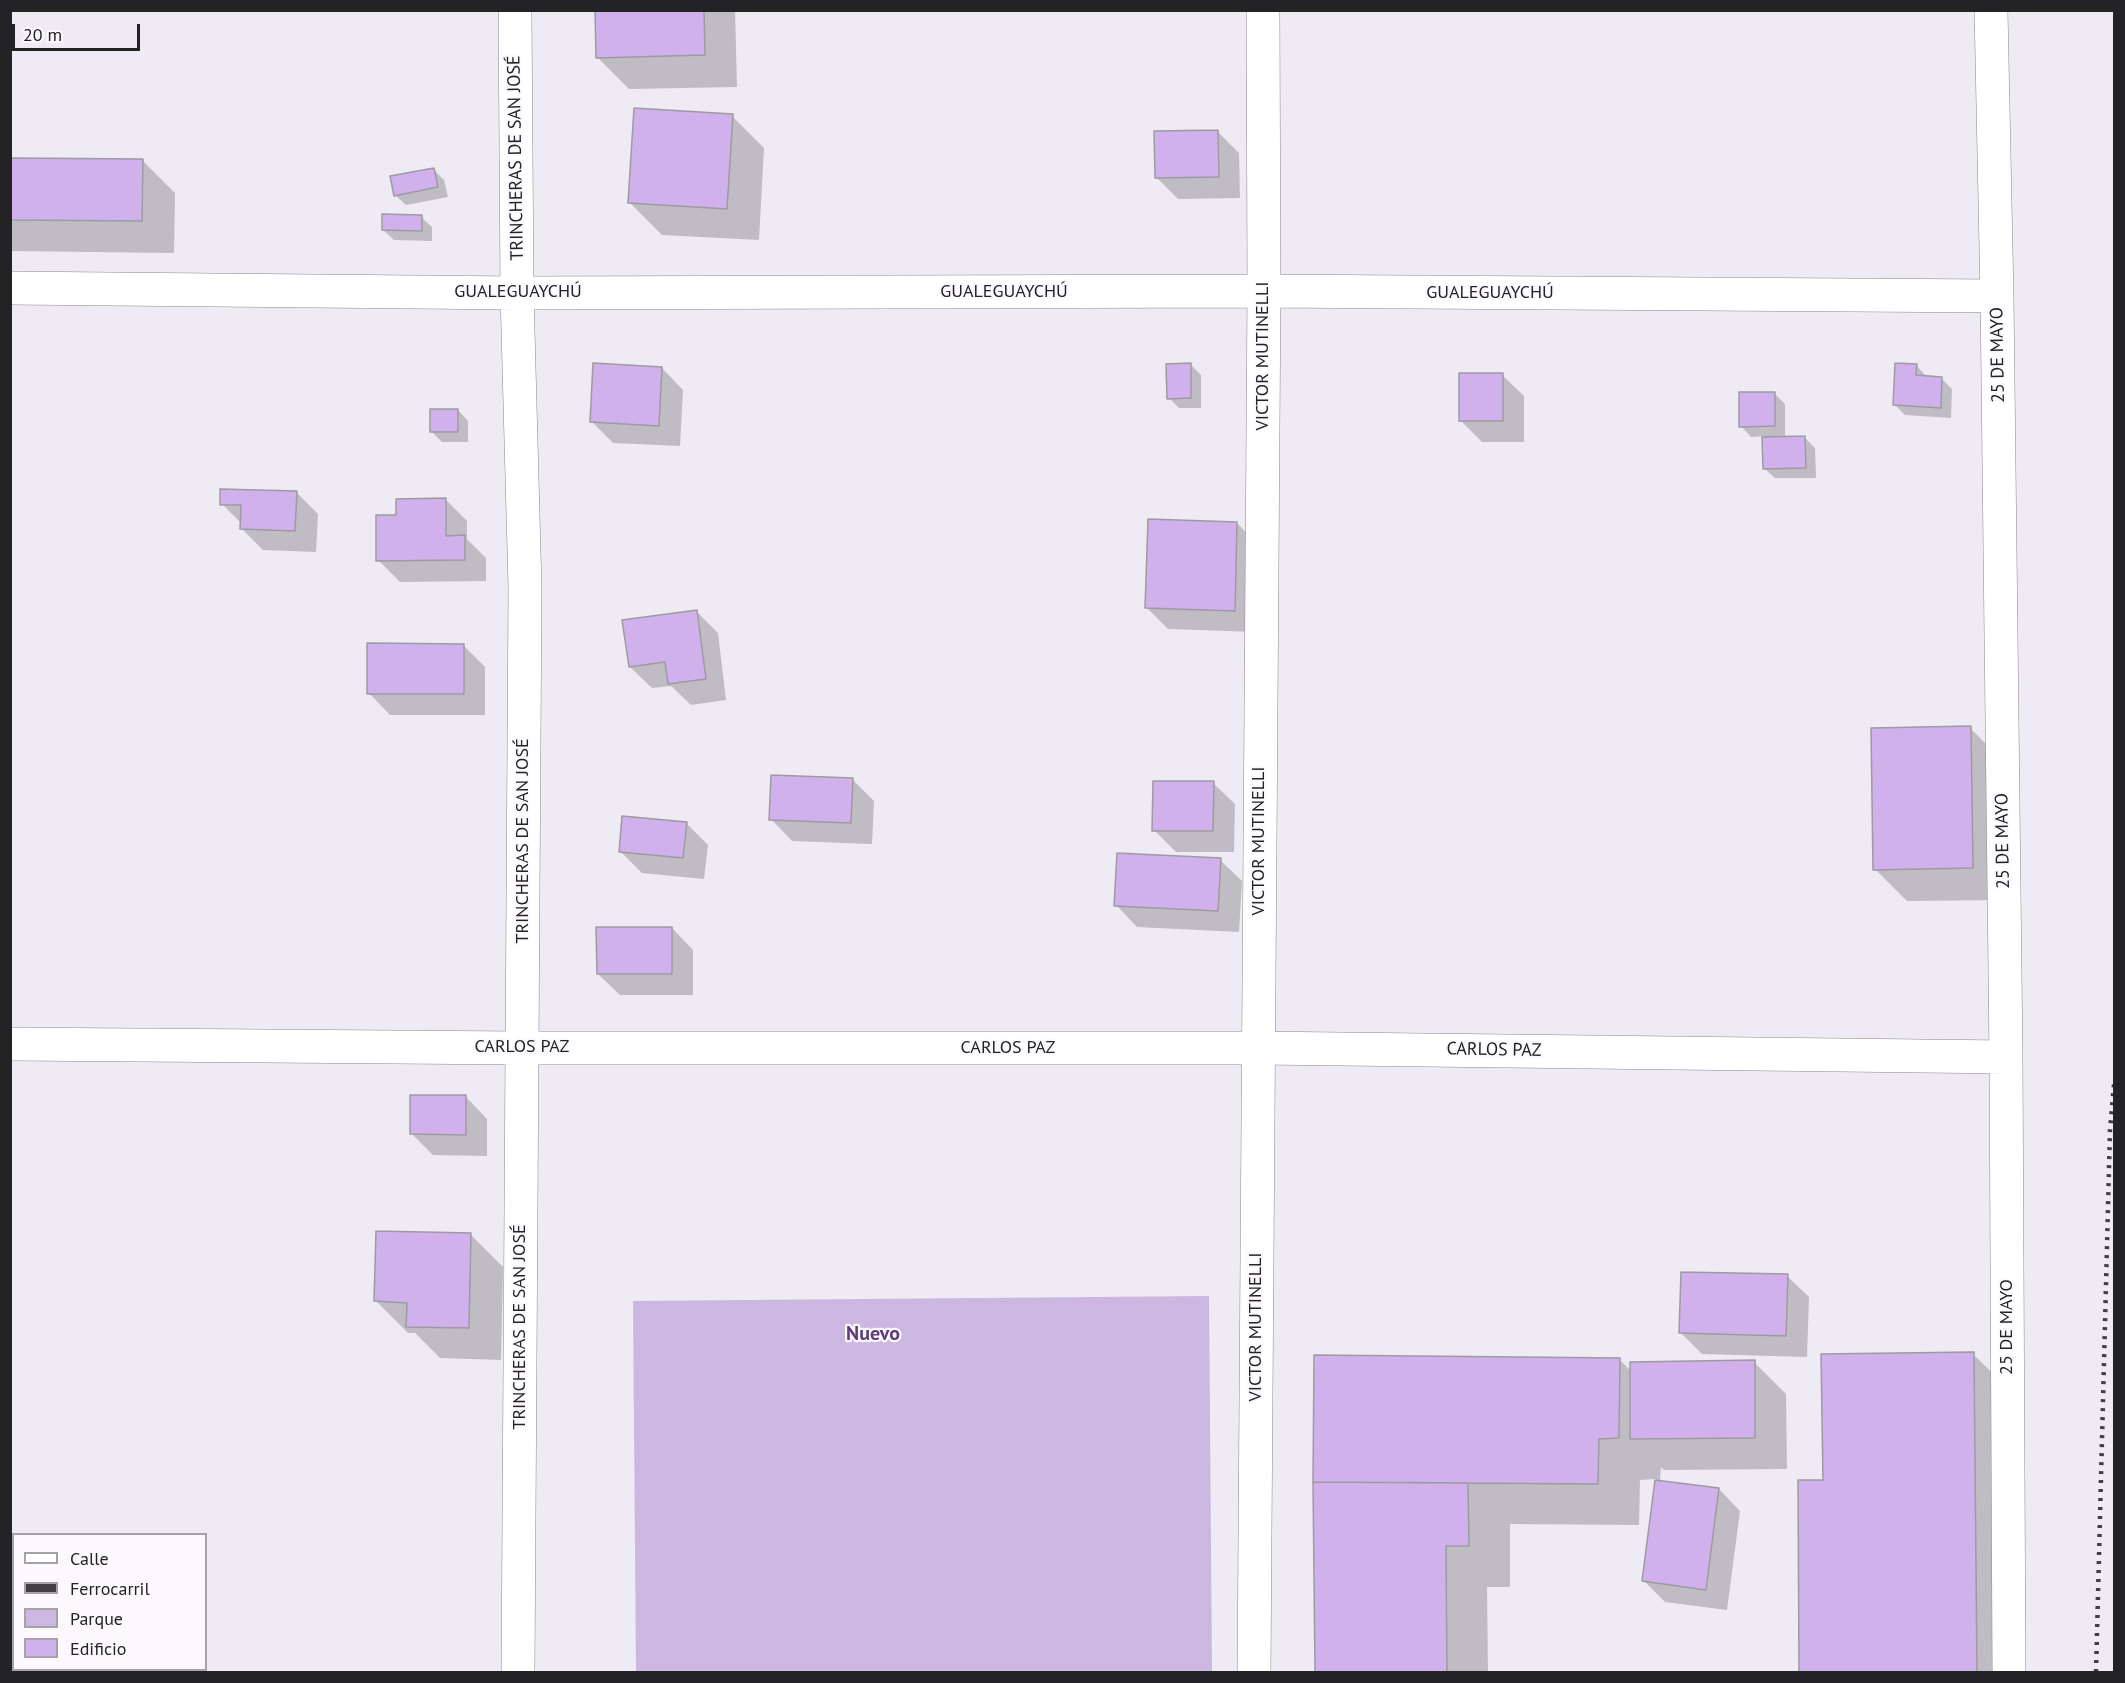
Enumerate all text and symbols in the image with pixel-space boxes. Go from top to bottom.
scale bar [15,12,142,50]
text: 20 m [23,23,62,46]
street label: TRINCHERAS DE SAN JOSÉ [503,55,529,261]
street label: GUALEGUAYCHÚ [454,281,582,303]
street label: GUALEGUAYCHÚ [940,281,1068,303]
street label: VICTOR MUTINELLI [1252,281,1274,431]
street label: GUALEGUAYCHÚ [1426,282,1554,304]
street label: 25 DE MAYO [1986,307,2010,403]
street label: TRINCHERAS DE SAN JOSÉ [512,738,534,944]
street label: VICTOR MUTINELLI [1248,766,1270,916]
street label: 25 DE MAYO [1991,793,2015,889]
street label: CARLOS PAZ [475,1036,569,1058]
street label: CARLOS PAZ [961,1037,1055,1059]
street label: CARLOS PAZ [1446,1038,1542,1062]
street label: TRINCHERAS DE SAN JOSÉ [509,1224,531,1430]
street label: VICTOR MUTINELLI [1245,1252,1267,1402]
street label: 25 DE MAYO [1996,1279,2018,1375]
district label: Nuevo [846,1322,900,1346]
legend [12,1533,207,1671]
text: Calle [70,1547,109,1570]
text: Ferrocarril [70,1577,150,1600]
text: Parque [70,1607,123,1630]
text: Edificio [70,1637,126,1660]

